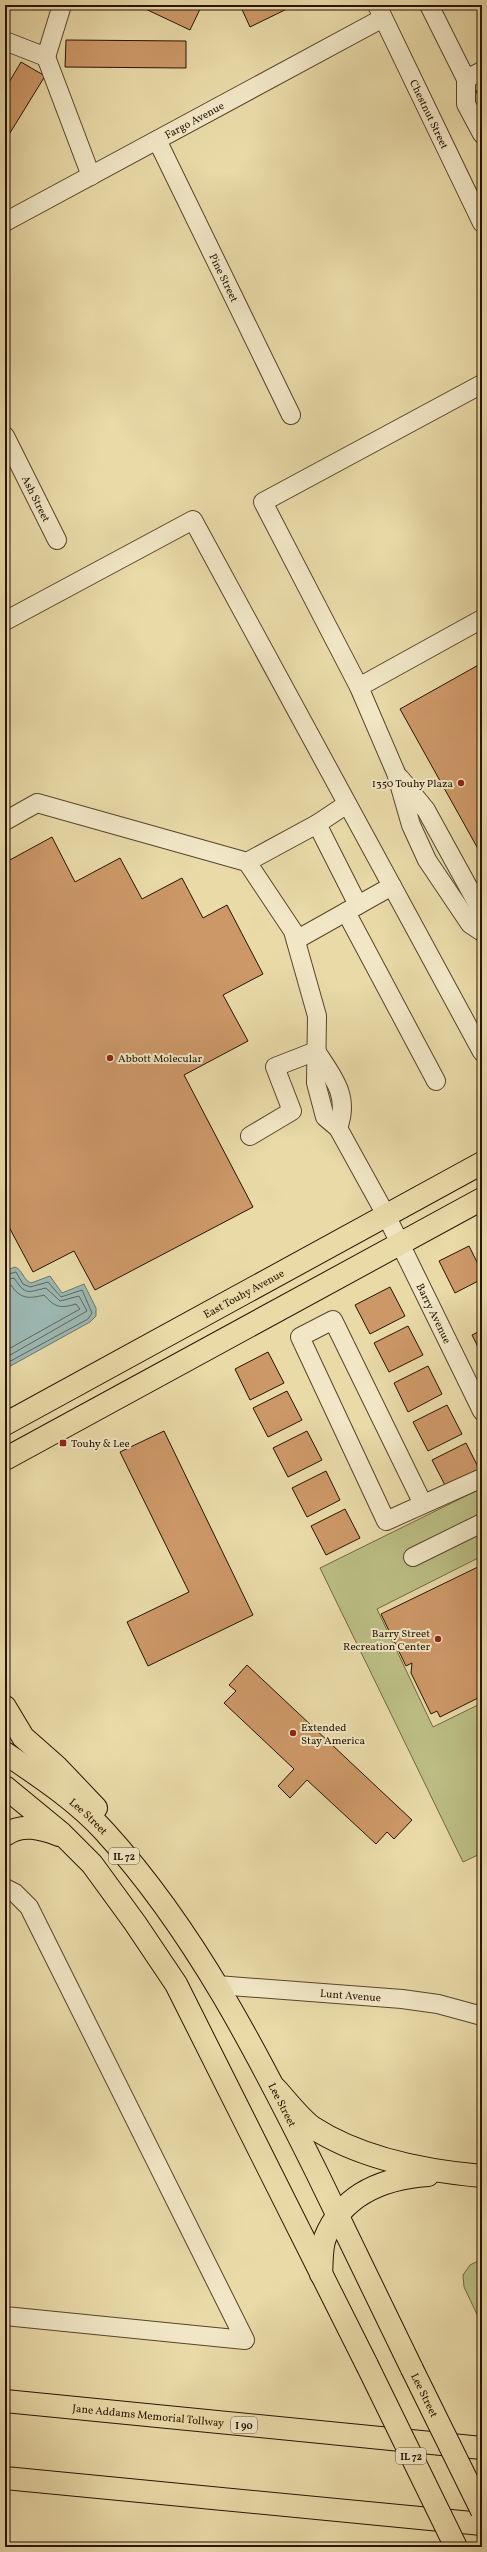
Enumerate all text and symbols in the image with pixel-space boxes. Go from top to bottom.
street label: Chestnut Street [405,77,451,152]
street label: Fargo Avenue [163,99,227,143]
street label: Pine Street [204,251,241,305]
street label: Ash Street [17,474,53,525]
place label: 1350 Touhy Plaza [372,777,454,792]
marker: 1350 Touhy Plaza [456,778,466,788]
place label: Abbott Molecular [118,1052,202,1067]
marker: Abbott Molecular [105,1053,115,1063]
street label: East Touhy Avenue [201,1266,288,1323]
street label: Barry Avenue [412,1281,454,1347]
place label: Touhy & Lee [71,1437,130,1452]
marker: Touhy & Lee [58,1438,68,1448]
place label: Barry Street Recreation Center [343,1627,430,1655]
marker: Barry Street Recreation Center [433,1634,443,1644]
place label: Extended Stay America [301,1721,365,1749]
marker: Extended Stay America [288,1728,298,1738]
street label: Lee Street [65,1796,110,1839]
road number: IL 72 [109,1848,139,1864]
street label: Lunt Avenue [319,1987,382,2006]
street label: Lee Street [264,2081,299,2130]
street label: Lee Street [406,2371,441,2420]
street label: Jane Addams Memorial Tollway [72,2402,225,2432]
road number: I 90 [231,2417,257,2433]
road number: IL 72 [396,2448,426,2464]

